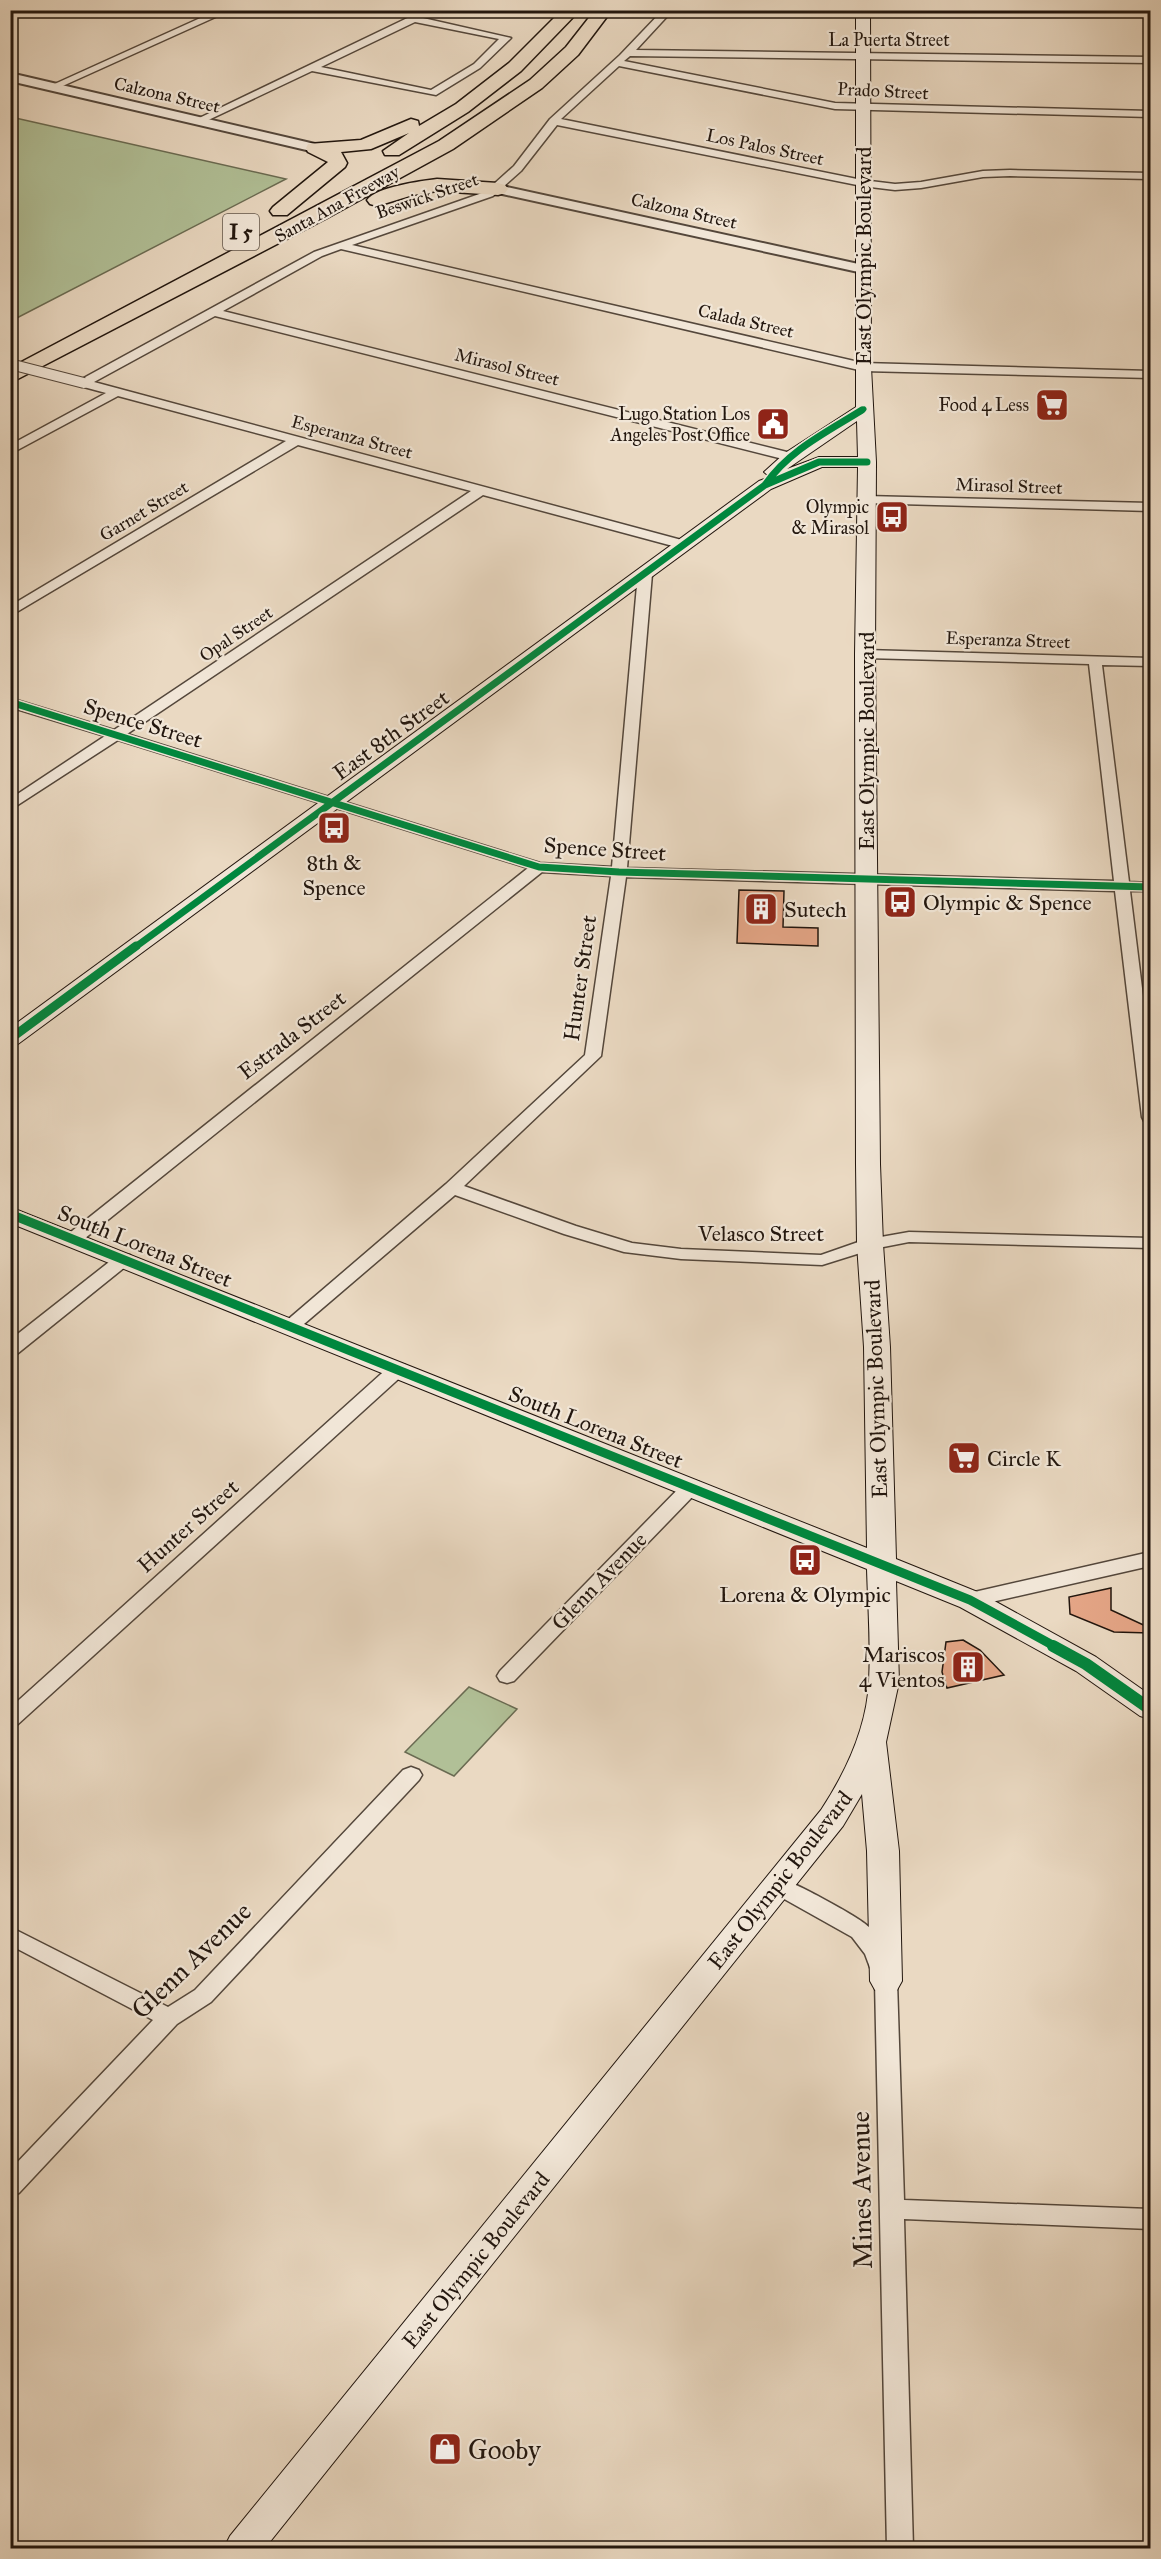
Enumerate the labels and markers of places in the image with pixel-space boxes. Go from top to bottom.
supermarket icon: Food 4 Less [1034,387,1070,423]
place label: Food 4 Less [938,394,1029,416]
place label: Lugo Station Los Angeles Post Office [610,403,750,447]
public building icon: Lugo Station Los Angeles Post Office [755,406,791,442]
place label: Olympic & Mirasol [791,496,869,539]
bus stop icon: Olympic & Mirasol [874,499,910,535]
bus stop icon: 8th & Spence [316,810,352,846]
place label: 8th & Spence [302,849,366,901]
bus stop icon: Olympic & Spence [882,884,918,920]
place label: Olympic & Spence [923,889,1092,916]
building icon: Sutech [743,891,779,927]
place label: Sutech [784,896,847,923]
supermarket icon: Circle K [946,1440,982,1476]
place label: Circle K [987,1445,1062,1472]
bus stop icon: Lorena & Olympic [787,1542,823,1578]
place label: Lorena & Olympic [719,1581,891,1608]
place label: Mariscos 4 Vientos [859,1641,945,1693]
building icon: Mariscos 4 Vientos [950,1649,986,1685]
shop icon: Gooby [427,2431,463,2467]
place label: Gooby [468,2433,542,2466]

